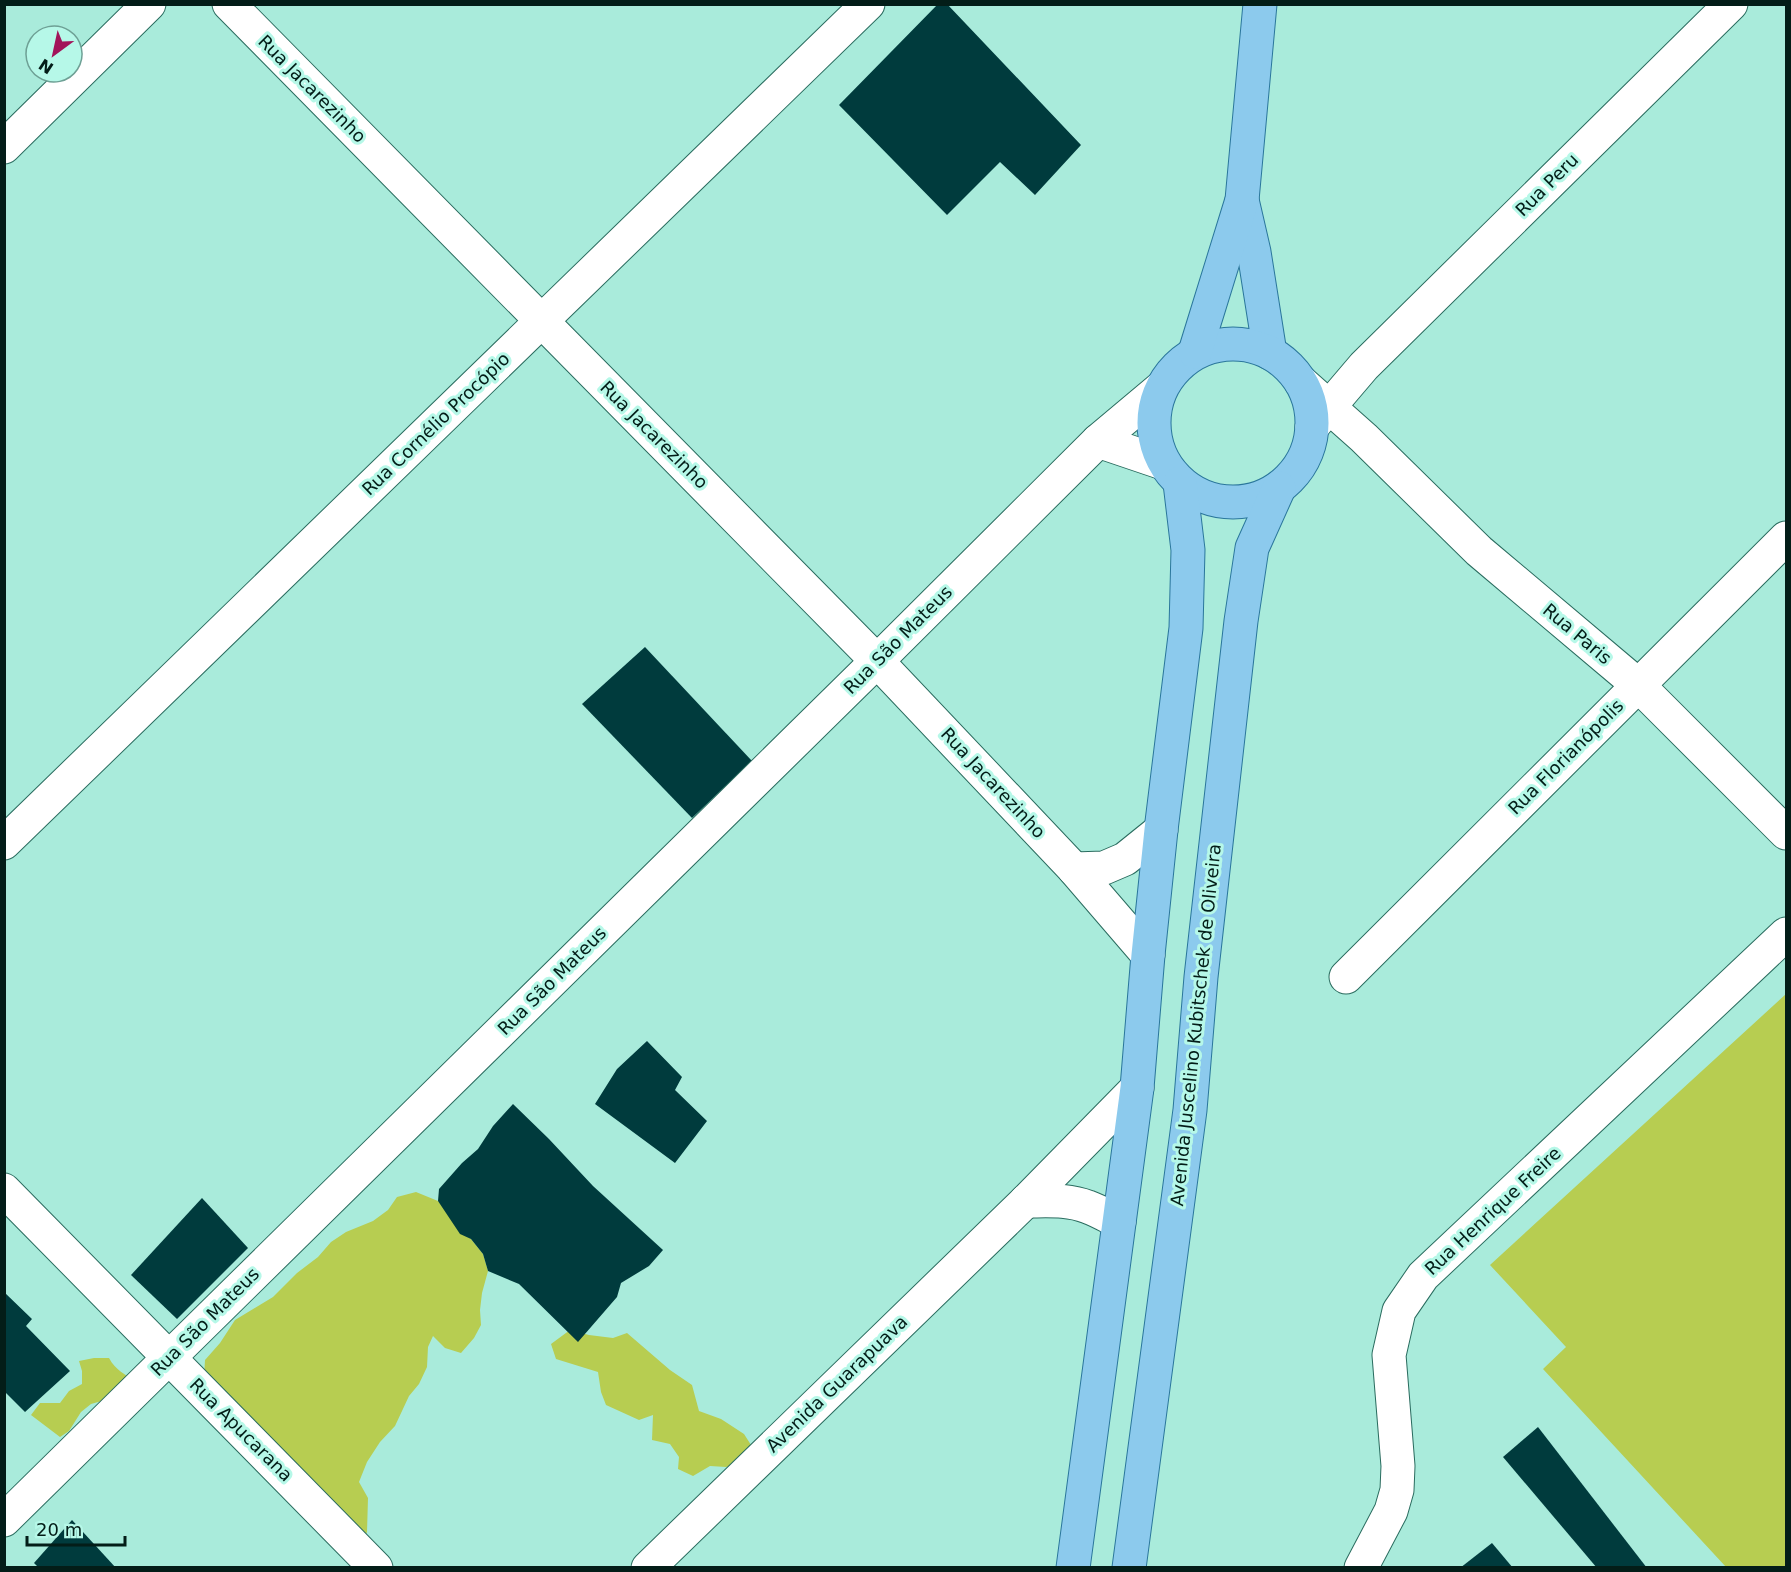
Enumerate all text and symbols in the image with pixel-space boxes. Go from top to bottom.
north arrow [24,24,84,84]
street label: Rua Jacarezinho [254,30,371,147]
text: N [35,55,57,78]
street label: Rua Peru [1511,149,1582,220]
street label: Rua Cornélio Procópio [358,348,514,499]
street label: Rua Jacarezinho [596,376,713,493]
street label: Rua São Mateus [839,581,956,698]
street label: Rua Paris [1539,599,1616,668]
street label: Rua Florianópolis [1504,695,1627,818]
street label: Rua Jacarezinho [937,723,1050,842]
street label: Avenida Juscelino Kubitschek de Oliveira [1166,843,1225,1207]
street label: Rua São Mateus [493,922,610,1039]
street label: Rua Henrique Freire [1420,1142,1565,1279]
street label: Rua São Mateus [146,1263,263,1380]
street label: Avenida Guarapuava [762,1311,912,1456]
street label: Rua Apucarana [186,1374,297,1485]
scale bar [27,1509,124,1547]
text: 20 m [36,1519,82,1540]

